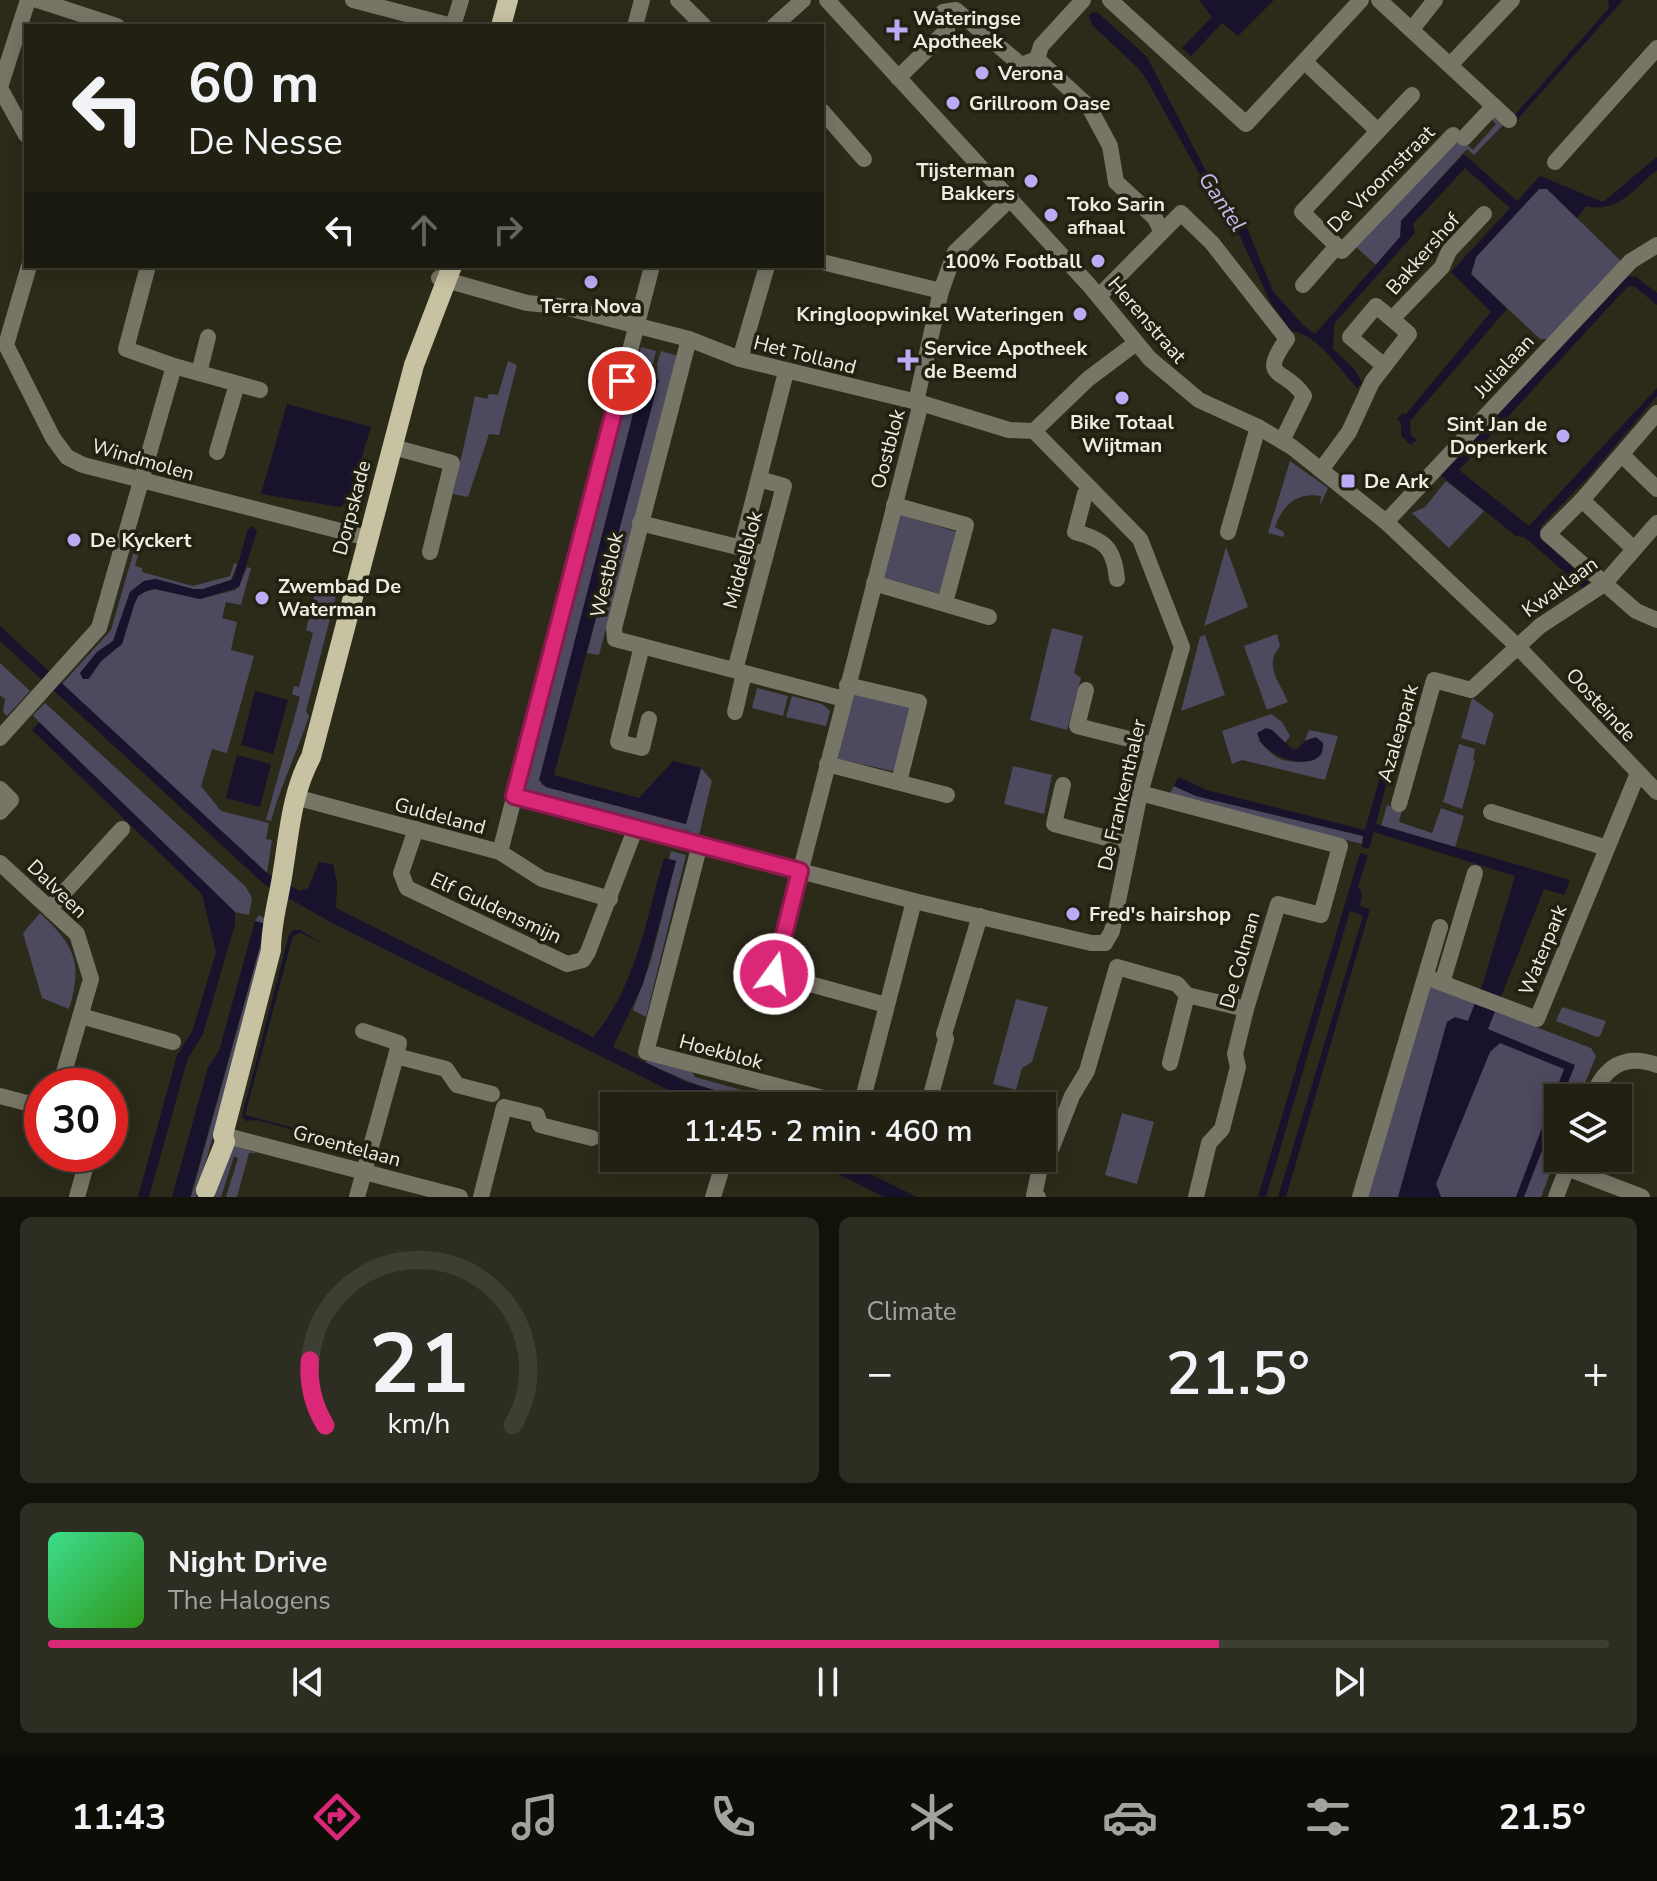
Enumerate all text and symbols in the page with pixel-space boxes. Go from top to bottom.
place label: Wateringse Apotheek [913,5,1021,55]
marker: Wateringse Apotheek [888,21,906,39]
text: 60 m [188,45,319,122]
icon: left [56,56,160,160]
place label: Verona [997,60,1064,87]
marker: Verona [973,64,991,82]
place label: Grillroom Oase [969,90,1110,117]
marker: Grillroom Oase [944,94,962,112]
text: De Nesse [188,118,343,167]
street label: De Vroomstraat [1321,119,1441,239]
place label: Tijsterman Bakkers [916,157,1015,207]
water label: Gantel [1191,166,1253,238]
marker: Tijsterman Bakkers [1022,172,1040,190]
place label: Toko Sarin afhaal [1067,191,1165,241]
marker: Toko Sarin afhaal [1042,206,1060,224]
street label: Bakkershof [1380,207,1466,301]
icon: left [318,208,362,252]
icon: ahead [402,208,446,252]
icon: right [486,208,530,252]
place label: 100% Football [945,248,1083,275]
marker: 100% Football [1089,252,1107,270]
street label: Herenstraat [1102,271,1193,370]
marker: Terra Nova [582,273,600,291]
place label: Terra Nova [540,293,642,320]
place label: Kringloopwinkel Wateringen [796,301,1064,328]
marker: Kringloopwinkel Wateringen [1071,305,1089,323]
street label: Het Tolland [751,329,859,381]
street label: Julialaan [1467,329,1540,404]
place label: Service Apotheek de Beemd [924,335,1088,385]
pin [588,347,656,415]
marker: Service Apotheek de Beemd [899,351,917,369]
icon: arrive [600,359,644,403]
marker: Bike Totaal Wijtman [1113,389,1131,407]
street label: Oostblok [864,405,912,492]
place label: Bike Totaal Wijtman [1070,409,1175,459]
place label: Sint Jan de Doperkerk [1447,411,1548,461]
marker: Sint Jan de Doperkerk [1554,427,1572,445]
street label: Windmolen [88,432,198,488]
street label: Dorpskade [326,458,378,558]
place label: De Ark [1364,468,1430,495]
marker: De Ark [1339,472,1357,490]
street label: Middelblok [717,507,769,612]
place label: De Kyckert [90,527,192,554]
street label: Westblok [584,529,630,620]
marker: De Kyckert [65,531,83,549]
street label: Kwaklaan [1517,550,1603,624]
place label: Zwembad De Waterman [278,573,401,623]
marker: Zwembad De Waterman [253,589,271,607]
street label: Oosteinde [1560,662,1642,748]
street label: Azaleapark [1371,680,1425,785]
street label: De Frankenthaler [1091,717,1153,873]
street label: Guldeland [391,791,489,841]
street label: Dalveen [21,854,93,924]
street label: Elf Guldensmijn [426,866,566,950]
street label: Waterpark [1513,900,1574,999]
place label: Fred's hairshop [1089,901,1231,928]
marker: Fred's hairshop [1064,905,1082,923]
street label: De Colman [1213,908,1267,1012]
position arrow [732,932,816,1016]
street label: Hoekblok [676,1028,767,1076]
speed limit sign: 30 [24,1068,128,1172]
map controls [1544,1084,1632,1172]
button: layers [1544,1084,1632,1172]
text: 11:45 · 2 min · 460 m [683,1111,973,1152]
street label: Groentelaan [290,1119,404,1173]
text: Climate [867,1294,957,1329]
text: 21 [369,1308,469,1421]
text: 21.5° [1165,1333,1310,1415]
text: − [867,1344,893,1404]
text: + [1583,1344,1609,1404]
text: km/h [388,1404,451,1443]
text: Night Drive [168,1542,327,1583]
text: The Halogens [168,1583,331,1618]
icon: previous [286,1660,330,1704]
icon: pause [806,1660,850,1704]
icon: next [1327,1660,1371,1704]
icon: directions [309,1789,365,1845]
icon: music [507,1789,563,1845]
icon: phone [705,1789,761,1845]
icon: climate [904,1789,960,1845]
icon: car [1102,1789,1158,1845]
icon: filters [1300,1789,1356,1845]
text: 11:43 [71,1793,166,1842]
text: 21.5° [1498,1793,1586,1842]

